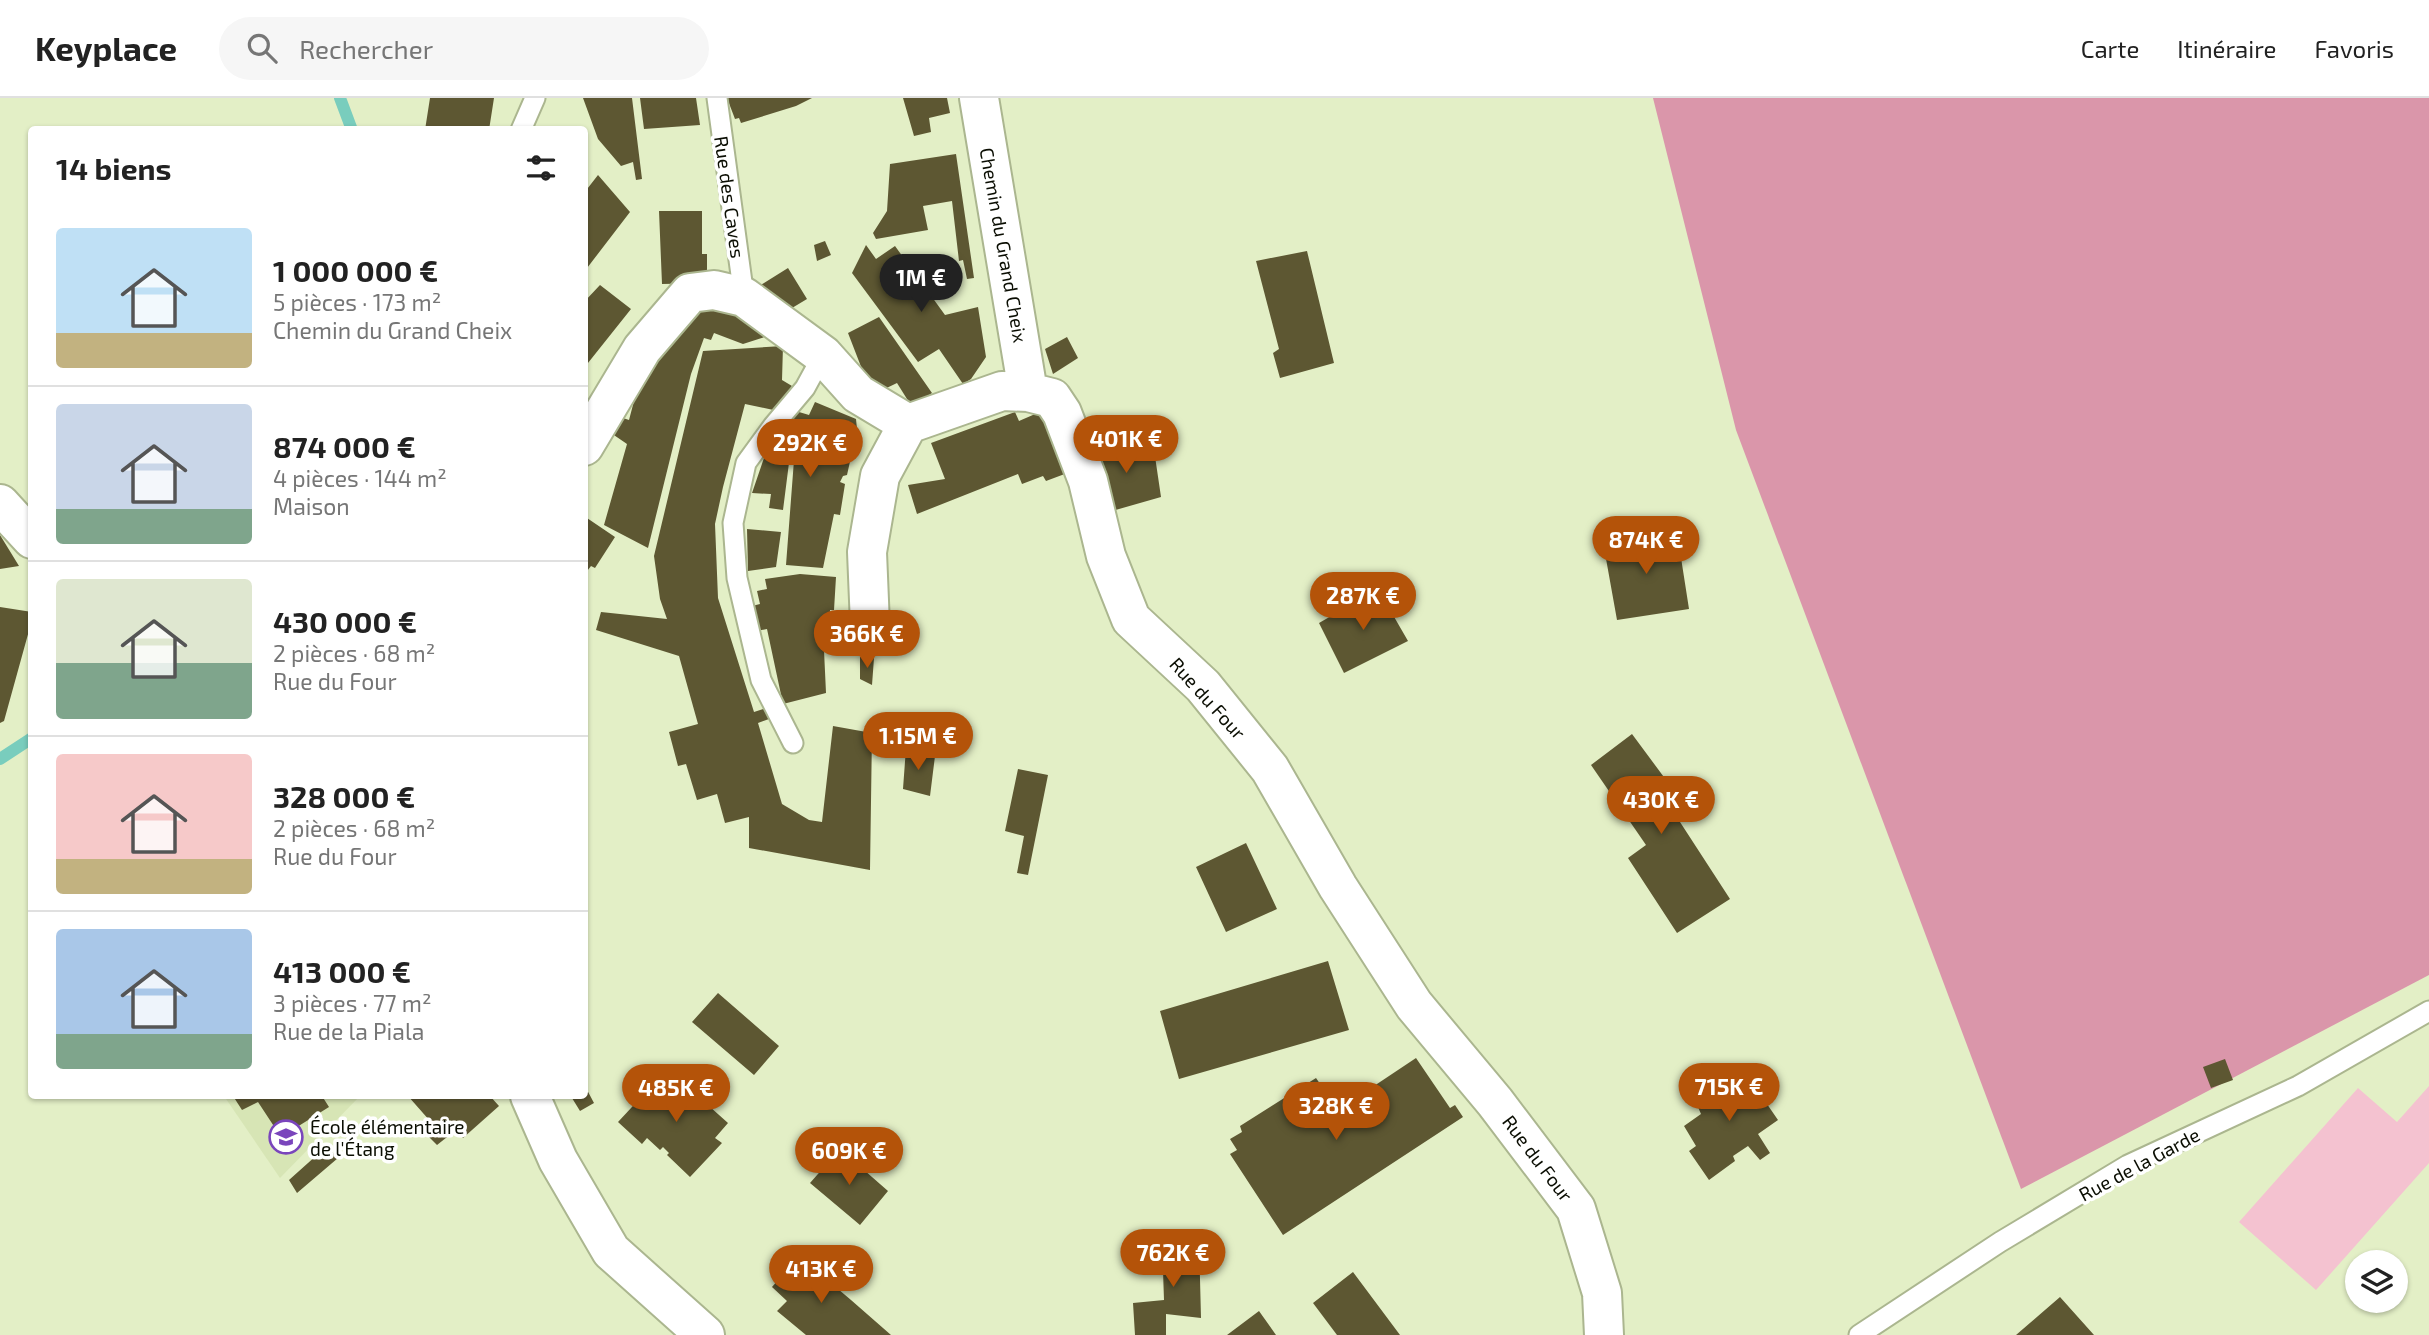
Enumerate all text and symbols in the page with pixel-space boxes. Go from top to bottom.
search box [219,17,709,80]
text: Keyplace [35,28,177,68]
icon: search [243,29,281,67]
text: Rechercher [299,33,433,64]
text: Carte [2081,34,2139,63]
text: Itinéraire [2177,34,2276,63]
text: Favoris [2314,34,2394,63]
street label: Rue des Caves [710,134,750,260]
street label: Chemin du Grand Cheix [976,146,1032,344]
icon: filters [522,149,560,187]
text: 14 biens [56,150,172,186]
text: 1 000 000 € [273,252,438,288]
pin: 1M € [880,254,962,314]
icon: home [112,256,196,340]
text: 1M € [896,263,946,291]
text: 5 pièces · 173 m² [273,288,441,316]
text: Chemin du Grand Cheix [273,316,512,344]
pin: 401K € [1069,416,1183,475]
pin: 292K € [753,420,867,479]
text: 401K € [1089,424,1163,452]
text: 874 000 € [273,428,416,464]
text: 292K € [773,428,847,456]
icon: home [112,432,196,516]
text: 4 pièces · 144 m² [273,464,447,492]
text: Maison [273,492,350,520]
pin: 874K € [1589,517,1703,576]
text: 874K € [1608,525,1684,553]
pin: 287K € [1306,573,1420,632]
text: 287K € [1326,581,1400,609]
text: 430 000 € [273,603,417,639]
icon: home [112,607,196,691]
pin: 366K € [810,610,924,670]
text: 366K € [830,619,904,647]
text: 2 pièces · 68 m² [273,639,435,667]
street label: Rue du Four [1165,652,1251,744]
text: Rue du Four [273,667,397,695]
pin: 1.15M € [853,712,983,772]
text: 1.15M € [879,721,957,749]
pin: 430K € [1604,776,1718,836]
text: 328 000 € [273,778,415,814]
icon: home [112,782,196,866]
text: 430K € [1623,785,1699,813]
text: 2 pièces · 68 m² [273,814,435,842]
text: Rue du Four [273,842,397,870]
text: 413 000 € [273,953,411,989]
icon: home [112,957,196,1041]
text: 3 pièces · 77 m² [273,989,431,1017]
text: Rue de la Piala [273,1017,424,1045]
pin: 715K € [1672,1063,1786,1123]
pin: 485K € [619,1065,733,1124]
text: 715K € [1695,1072,1763,1100]
text: 485K € [638,1073,714,1101]
pin: 328K € [1279,1082,1393,1142]
text: 328K € [1299,1091,1373,1119]
street label: Rue du Four [1498,1110,1578,1206]
place label: École élémentaire de l'Étang [310,1115,465,1160]
school or university icon: École élémentaire de l'Étang [267,1118,305,1156]
street label: Rue de la Garde [2075,1122,2203,1206]
pin: 609K € [792,1128,906,1187]
text: 609K € [811,1136,887,1164]
pin: 762K € [1116,1230,1230,1289]
text: 762K € [1136,1238,1210,1266]
pin: 413K € [764,1246,878,1305]
map controls [2345,1250,2408,1313]
button: layers [2345,1250,2408,1313]
text: 413K € [785,1254,857,1282]

